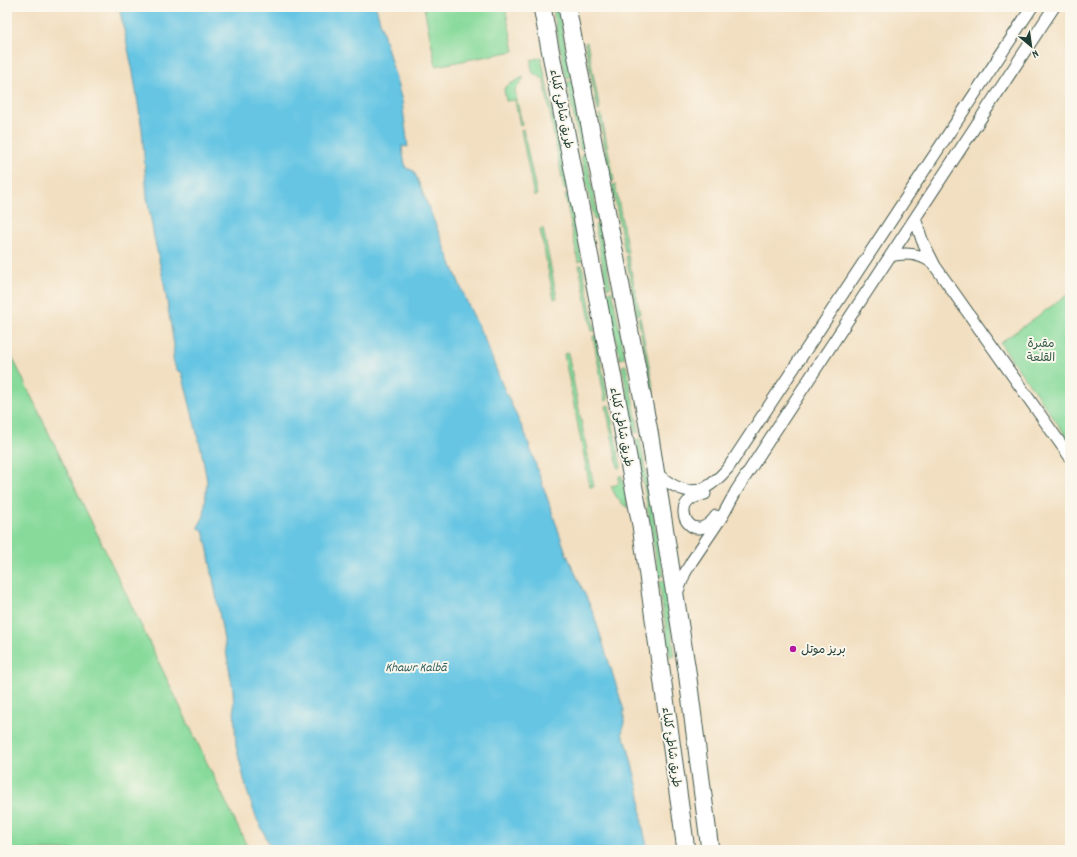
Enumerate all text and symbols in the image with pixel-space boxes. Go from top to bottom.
north arrow [1011,26,1051,66]
text: N [1028,45,1041,62]
street label: طريق شاطئ كلباء [544,68,577,151]
park label: مقبرة القلعة [1027,336,1055,367]
street label: طريق شاطئ كلباء [604,386,637,469]
place label: بريز موتل [801,642,846,659]
marker: بريز موتل [788,644,798,654]
water label: Khawr Kalbā [385,659,448,678]
street label: طريق شاطئ كلباء [656,706,685,789]

